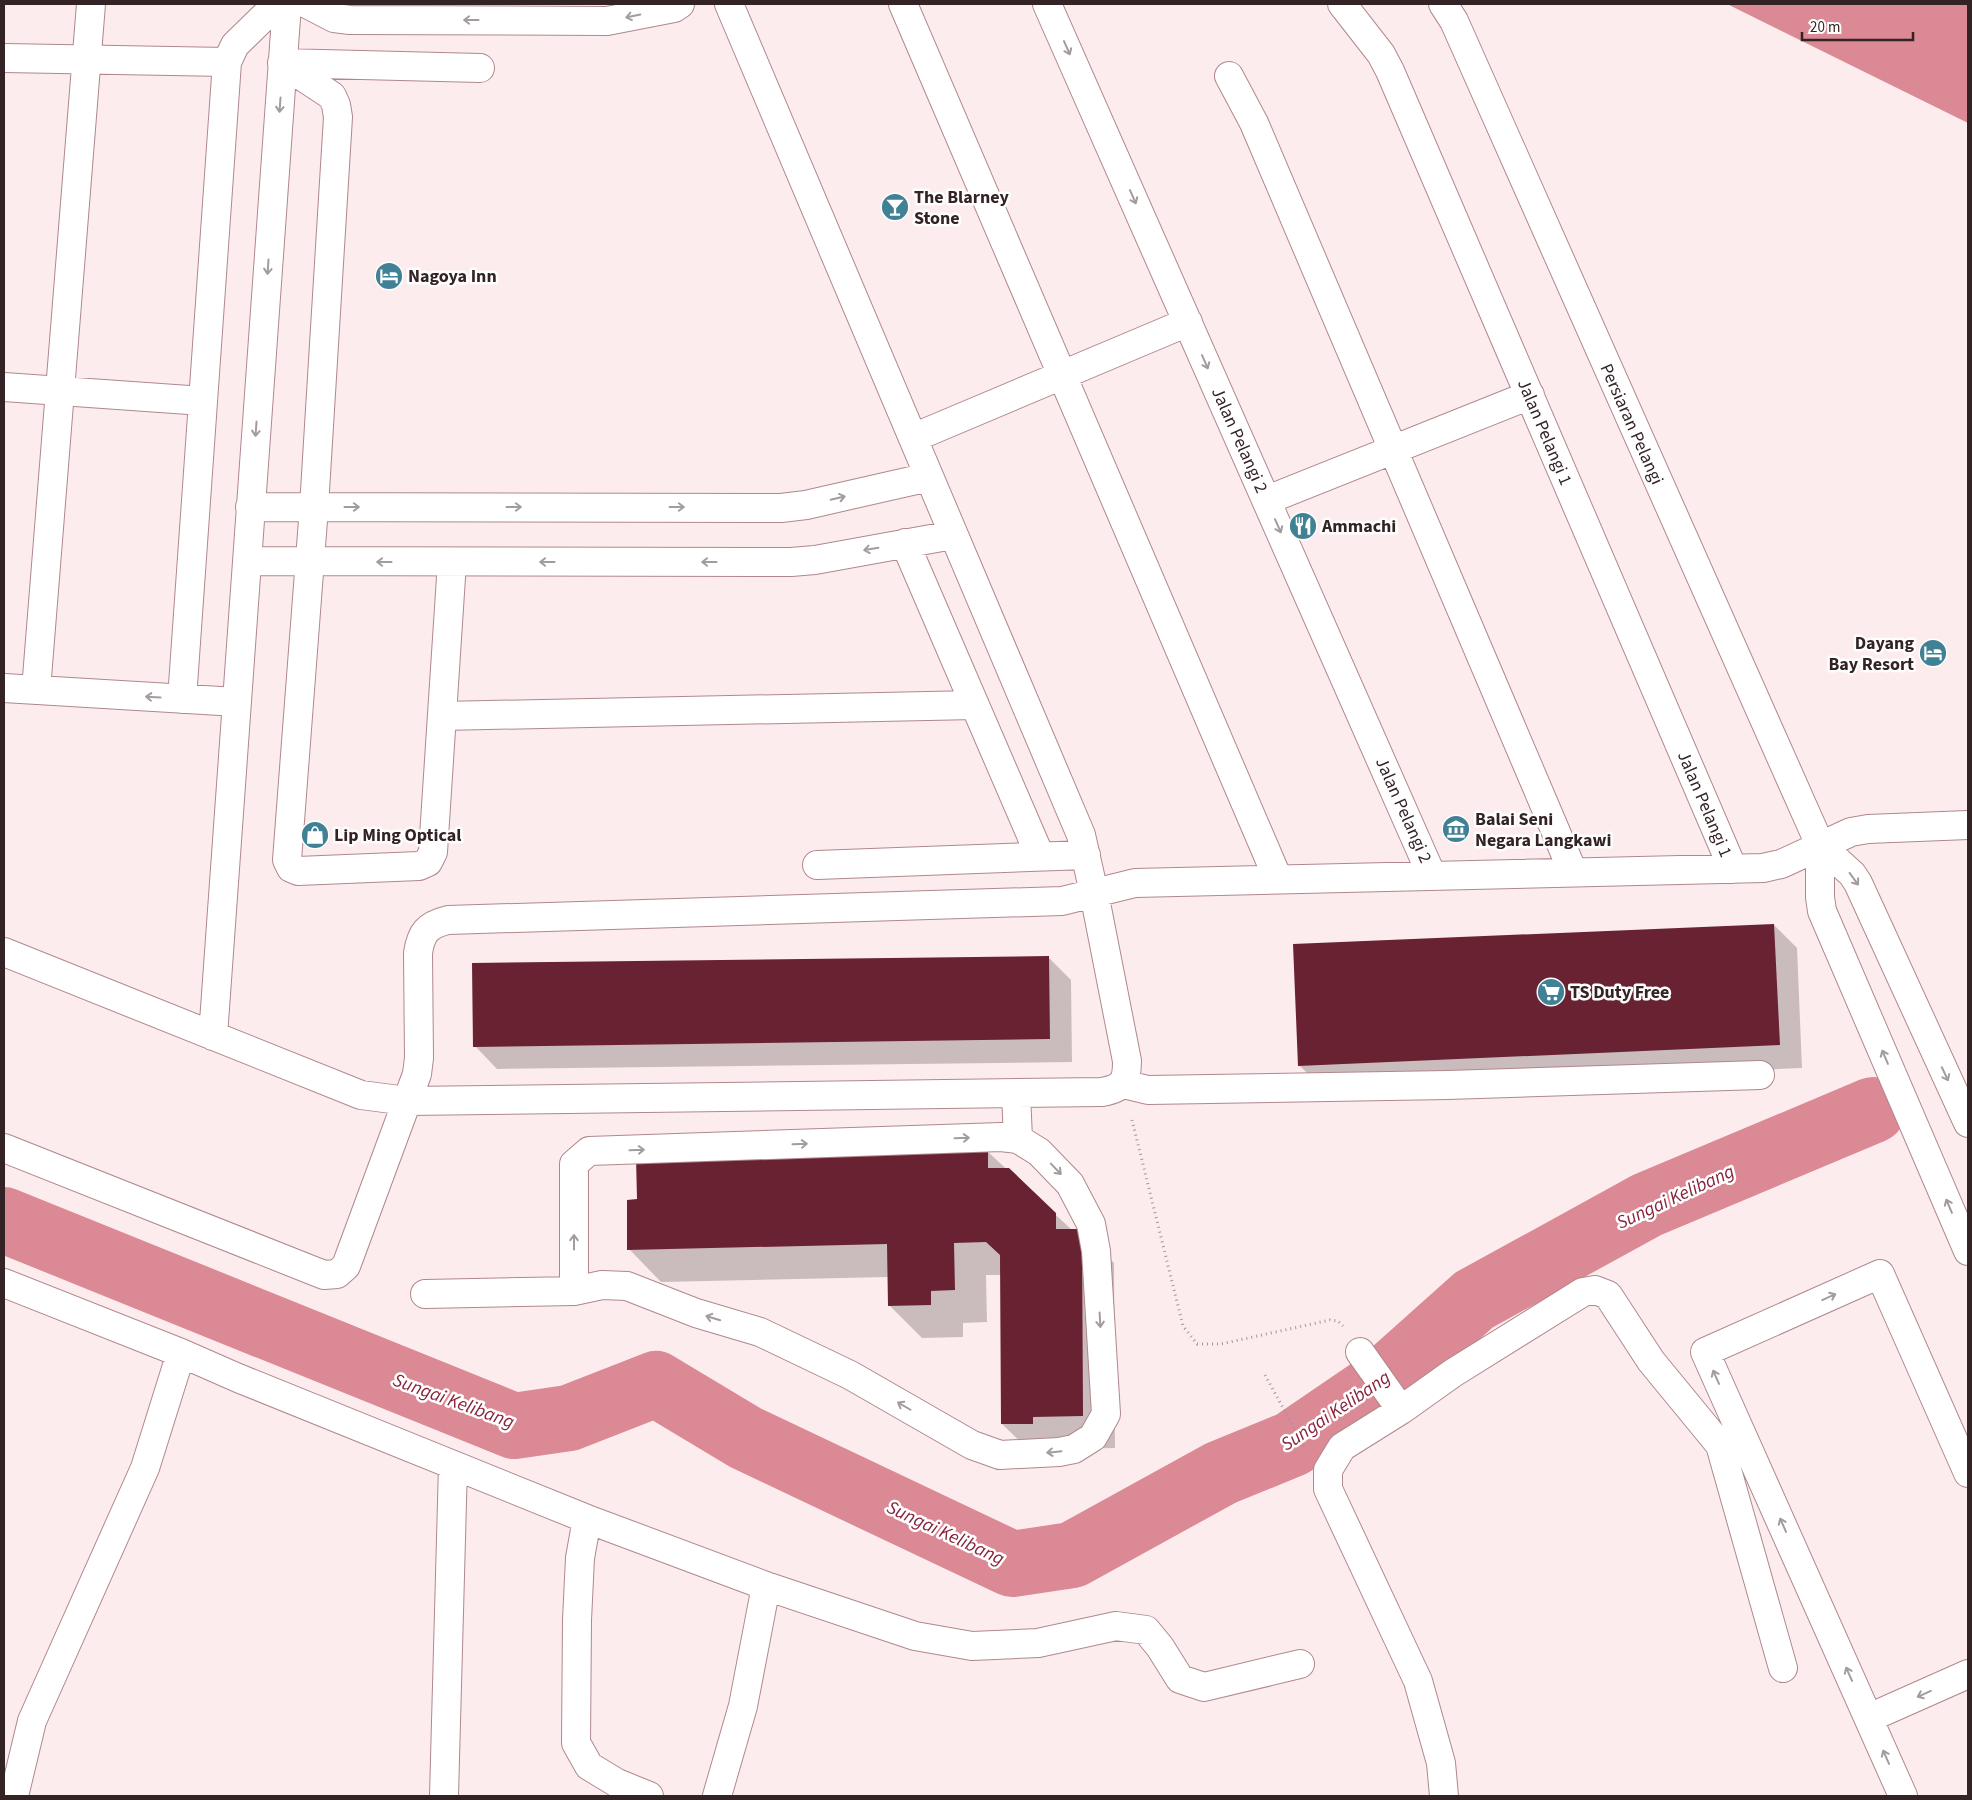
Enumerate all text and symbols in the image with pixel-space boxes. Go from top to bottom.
scale bar [1802,10,1913,42]
one-way arrow [626,11,642,21]
one-way arrow [463,15,480,25]
text: 20 m [1810,17,1840,38]
one-way arrow [1062,40,1072,55]
one-way arrow [275,96,284,112]
place label: The Blarney Stone [914,185,1009,231]
one-way arrow [1128,189,1138,204]
bar icon: The Blarney Stone [880,192,910,222]
one-way arrow [263,259,272,275]
hotel icon: Nagoya Inn [374,261,404,291]
place label: Nagoya Inn [408,264,497,289]
one-way arrow [1201,354,1211,369]
street label: Persiaran Pelangi [1594,360,1669,489]
street label: Jalan Pelangi 1 [1511,375,1578,489]
street label: Jalan Pelangi 2 [1205,383,1274,497]
one-way arrow [251,421,261,437]
one-way arrow [830,493,846,502]
one-way arrow [343,502,359,512]
one-way arrow [506,502,522,512]
one-way arrow [668,503,684,512]
restaurant icon: Ammachi [1288,511,1318,541]
place label: Ammachi [1321,514,1396,539]
one-way arrow [1274,518,1284,533]
one-way arrow [863,545,879,555]
one-way arrow [377,557,393,567]
one-way arrow [539,557,556,567]
one-way arrow [702,557,718,567]
place label: Dayang Bay Resort [1828,631,1914,677]
hotel icon: Dayang Bay Resort [1918,638,1948,668]
one-way arrow [145,693,161,702]
street label: Jalan Pelangi 1 [1671,747,1738,861]
street label: Jalan Pelangi 2 [1369,753,1438,867]
place label: Balai Seni Negara Langkawi [1475,807,1611,853]
museum icon: Balai Seni Negara Langkawi [1441,814,1471,844]
shop icon: Lip Ming Optical [300,820,330,850]
place label: Lip Ming Optical [334,823,461,848]
one-way arrow [1849,872,1859,886]
supermarket icon: TS Duty Free [1536,977,1566,1007]
place label: TS Duty Free [1570,980,1669,1005]
one-way arrow [1879,1050,1889,1065]
one-way arrow [1941,1066,1951,1081]
one-way arrow [954,1133,970,1143]
one-way arrow [791,1139,807,1149]
one-way arrow [629,1145,645,1154]
water label: Sungai Kelibang [1612,1158,1739,1236]
one-way arrow [1050,1163,1062,1175]
one-way arrow [1944,1199,1953,1214]
one-way arrow [569,1234,579,1250]
one-way arrow [1821,1291,1836,1301]
one-way arrow [1096,1312,1105,1328]
one-way arrow [706,1313,722,1322]
water label: Sungai Kelibang [1276,1364,1396,1458]
water label: Sungai Kelibang [389,1367,518,1436]
one-way arrow [1711,1370,1721,1385]
one-way arrow [898,1400,912,1410]
one-way arrow [1047,1447,1063,1457]
water label: Sungai Kelibang [882,1494,1009,1572]
one-way arrow [1777,1518,1787,1533]
one-way arrow [1843,1667,1853,1682]
one-way arrow [1917,1689,1932,1699]
one-way arrow [1880,1750,1890,1765]

